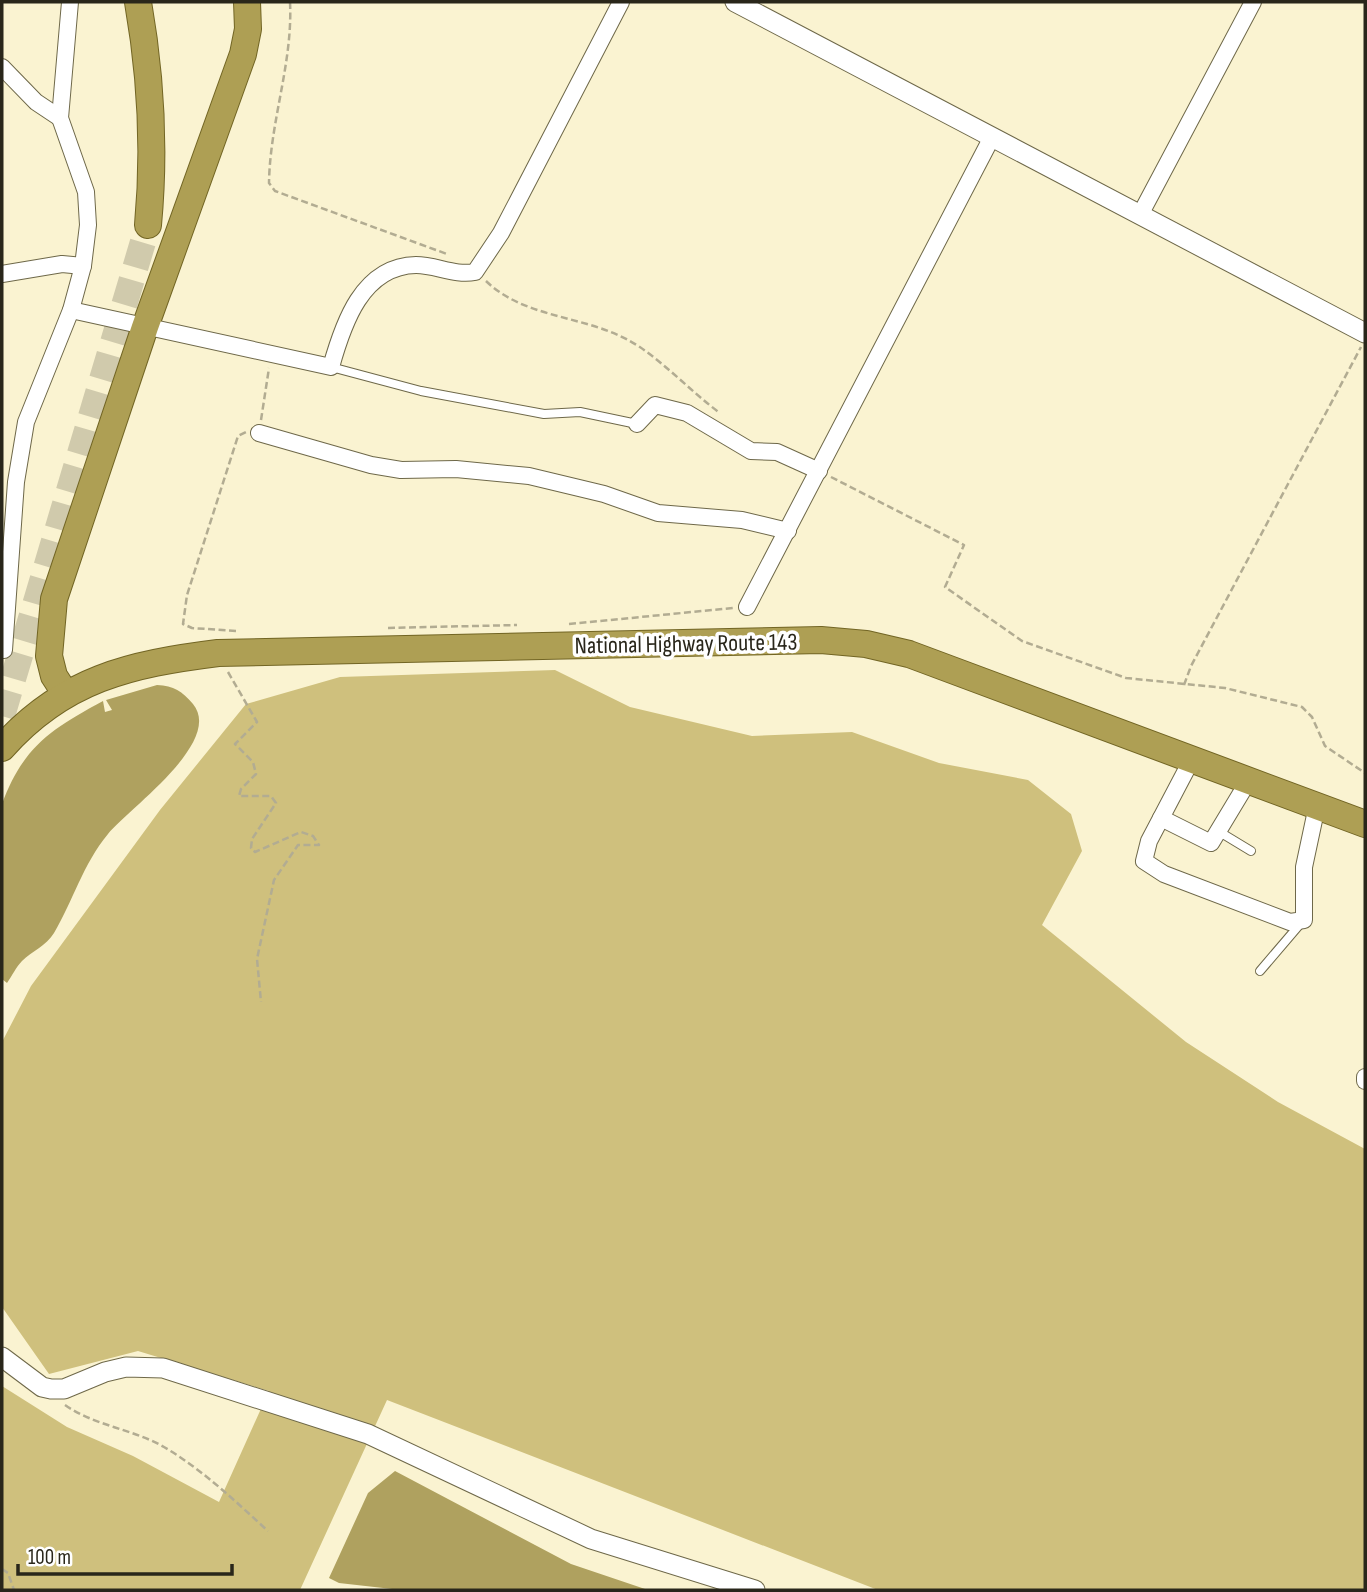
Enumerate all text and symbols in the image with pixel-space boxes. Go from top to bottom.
street label: National Highway Route 143 [574,628,798,660]
scale bar [18,1532,231,1576]
text: 100 m [28,1545,71,1570]

